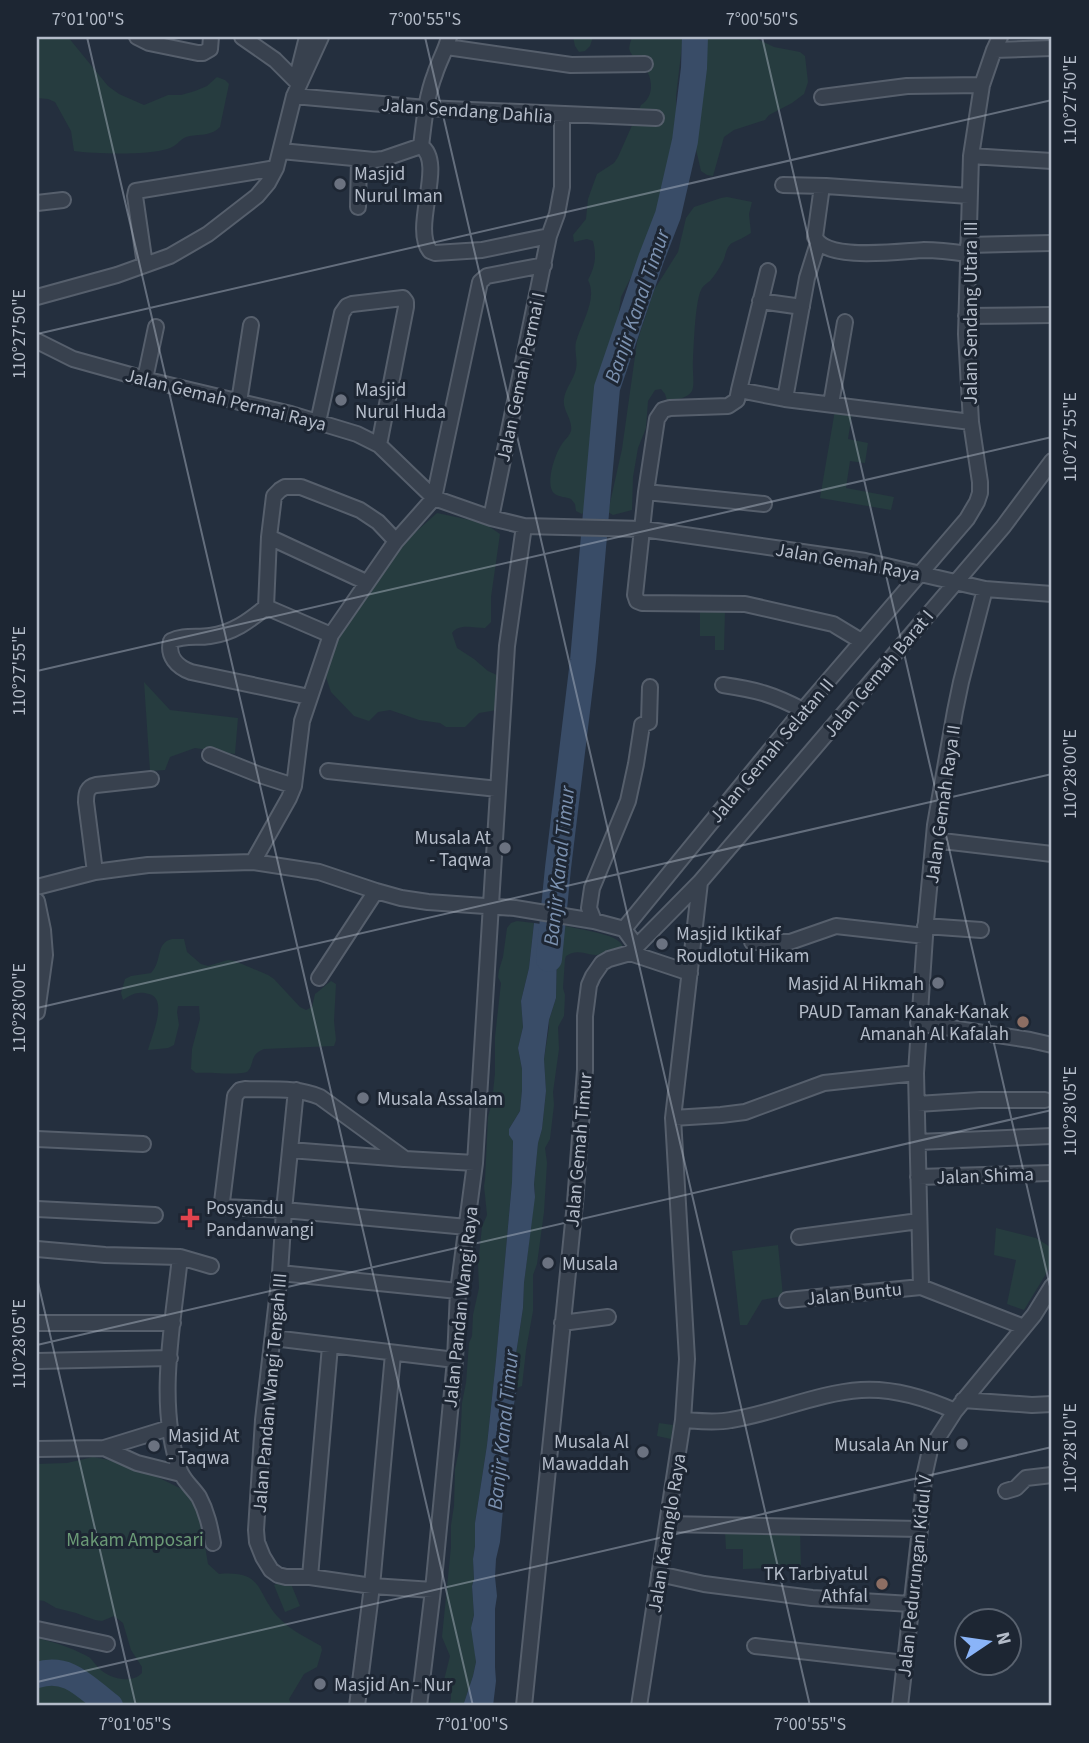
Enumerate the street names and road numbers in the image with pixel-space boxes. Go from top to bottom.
street label: Jalan Sendang Dahlia [380,92,554,131]
street label: Jalan Sendang Utara III [958,221,985,405]
street label: Jalan Gemah Permai I [490,290,553,465]
street label: Jalan Gemah Permai Raya [122,362,329,439]
street label: Jalan Gemah Raya [773,536,922,588]
street label: Jalan Gemah Barat I [818,604,941,744]
street label: Jalan Gemah Selatan II [703,673,841,829]
street label: Jalan Gemah Raya II [919,723,968,885]
street label: Jalan Gemah Timur [559,1071,600,1229]
street label: Jalan Shima [936,1161,1034,1192]
street label: Jalan Pandan Wangi Raya [437,1205,486,1409]
street label: Jalan Pandan Wangi Tengah III [247,1272,294,1514]
street label: Jalan Buntu [805,1276,903,1313]
street label: Jalan Karanglo Raya [642,1452,693,1615]
street label: Jalan Pedurungan Kidul V [891,1473,940,1679]

